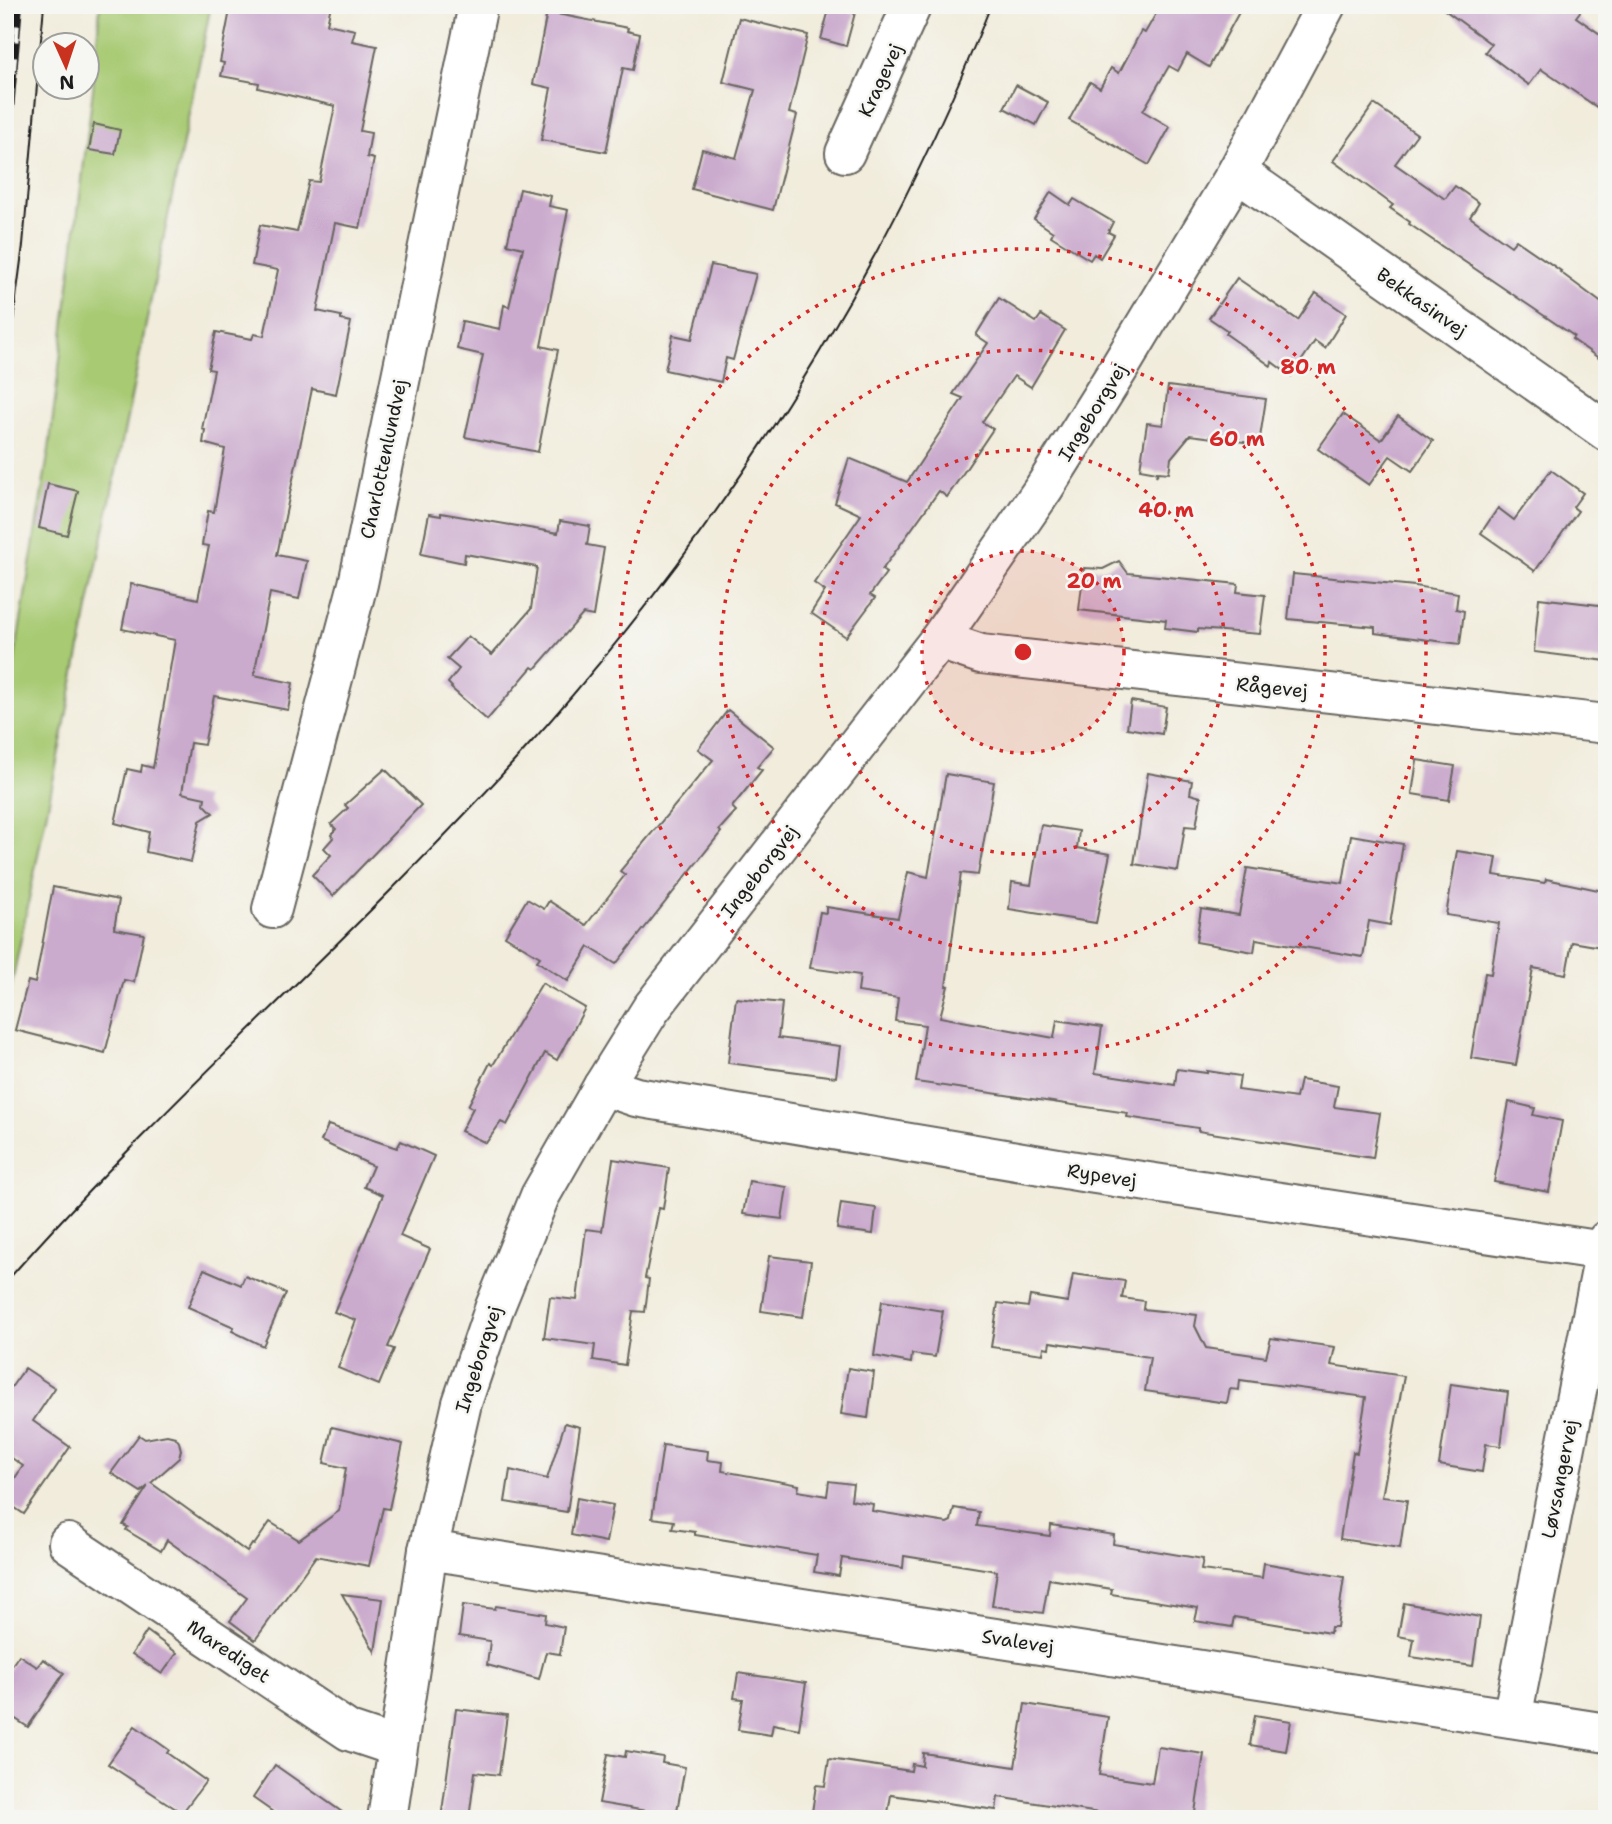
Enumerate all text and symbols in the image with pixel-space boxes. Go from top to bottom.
north arrow [32,32,102,102]
street label: Kragevej [853,39,908,121]
text: N [59,70,75,95]
street label: Bekkasinvej [1371,262,1472,343]
text: 80 m [1280,353,1336,381]
street label: Ingeborgvej [1052,359,1132,466]
street label: Charlottenlundvej [354,377,413,541]
text: 60 m [1209,425,1265,453]
text: 40 m [1138,496,1194,524]
text: 20 m [1066,567,1122,595]
centre of rings [1011,640,1035,664]
street label: Rågevej [1235,671,1309,704]
street label: Ingeborgvej [715,820,803,923]
street label: Rypevej [1065,1158,1139,1193]
street label: Ingeborgvej [449,1303,508,1416]
street label: Løvsangervej [1536,1417,1583,1541]
street label: Marediget [182,1614,275,1689]
street label: Svalevej [980,1623,1056,1660]

